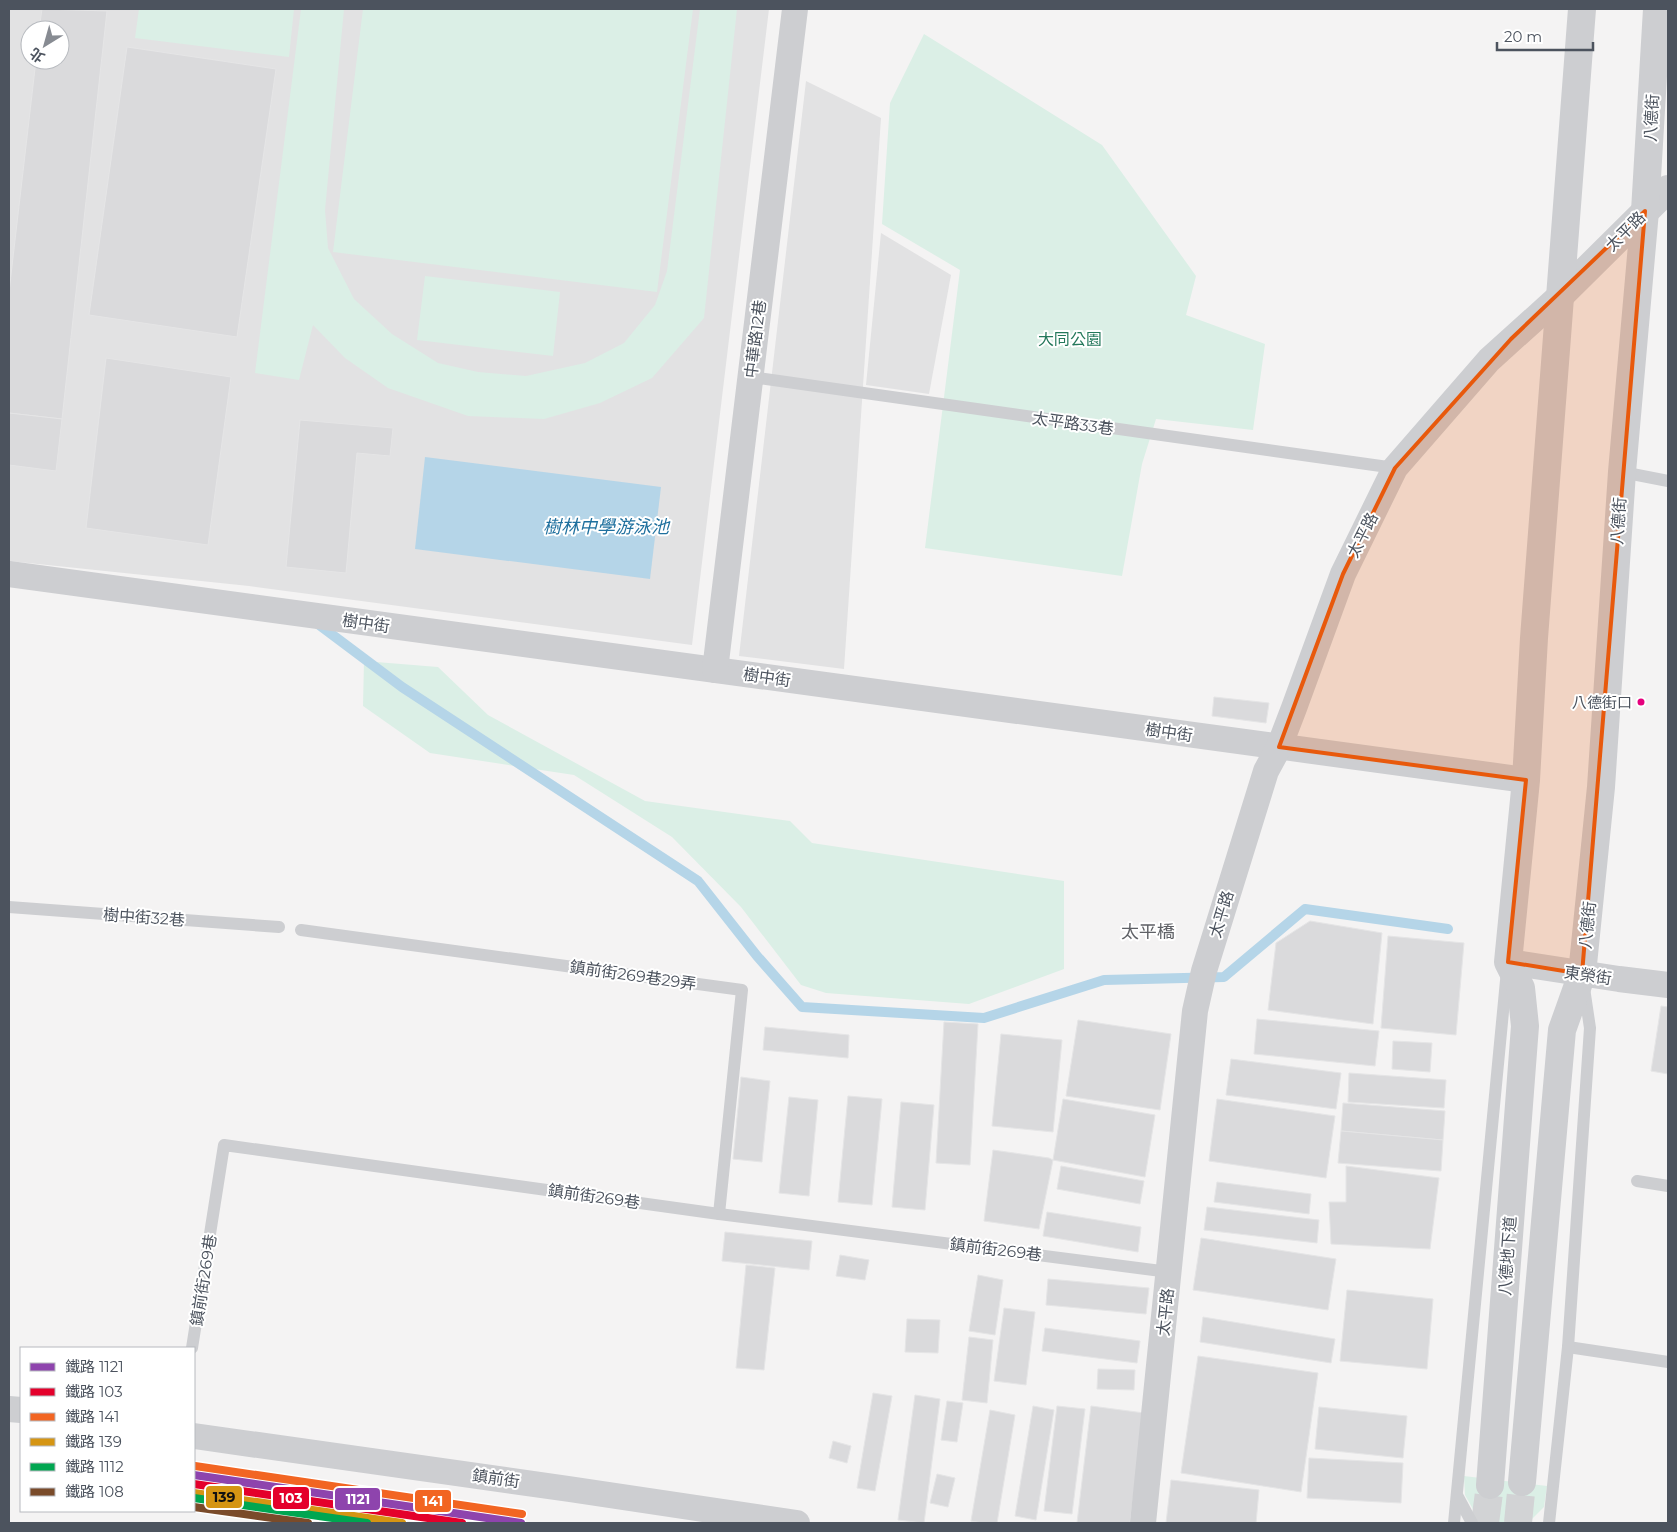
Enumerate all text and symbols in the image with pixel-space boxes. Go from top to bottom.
north arrow [20,20,70,70]
scale bar [1497,20,1593,52]
text: 20 m [1504,27,1542,46]
text: 北 [26,44,48,67]
street label: 八德街 [1641,94,1662,142]
street label: 太平路 [1602,208,1649,255]
street label: 中華路12巷 [741,299,770,379]
park label: 大同公園 [1038,330,1102,349]
street label: 太平路33巷 [1031,408,1115,439]
street label: 八德街 [1607,496,1630,546]
street label: 太平路 [1343,510,1382,561]
water label: 樹林中學游泳池 [543,516,671,538]
street label: 樹中街 [341,611,391,636]
street label: 樹中街 [742,665,792,690]
place label: 八德街口 [1572,693,1632,712]
marker: 八德街口 [1636,697,1646,707]
street label: 樹中街 [1144,720,1194,745]
street label: 太平路 [1205,888,1238,940]
street label: 八德街 [1576,900,1599,950]
street label: 樹中街32巷 [102,905,186,930]
district label: 太平橋 [1121,921,1175,943]
street label: 鎮前街269巷29弄 [569,957,697,994]
street label: 東榮街 [1563,963,1613,988]
street label: 鎮前街269巷 [547,1181,641,1212]
street label: 八德地下道 [1495,1215,1520,1297]
street label: 鎮前街269巷 [187,1233,220,1327]
street label: 鎮前街269巷 [949,1234,1043,1265]
street label: 太平路 [1154,1287,1177,1337]
legend [20,1347,195,1512]
text: 鐵路 1121 [65,1357,124,1376]
text: 鐵路 103 [65,1382,123,1401]
text: 鐵路 141 [65,1407,119,1426]
text: 鐵路 139 [65,1432,122,1451]
text: 鐵路 1112 [65,1457,124,1476]
street label: 鎮前街 [471,1466,521,1491]
text: 鐵路 108 [65,1482,124,1501]
line badge: 139 [205,1485,243,1509]
line badge: 103 [272,1486,310,1510]
line badge: 1121 [334,1487,381,1511]
text: 139 [213,1488,235,1506]
text: 103 [279,1489,303,1507]
line badge: 141 [414,1489,452,1513]
text: 1121 [346,1490,370,1508]
text: 141 [423,1492,443,1510]

